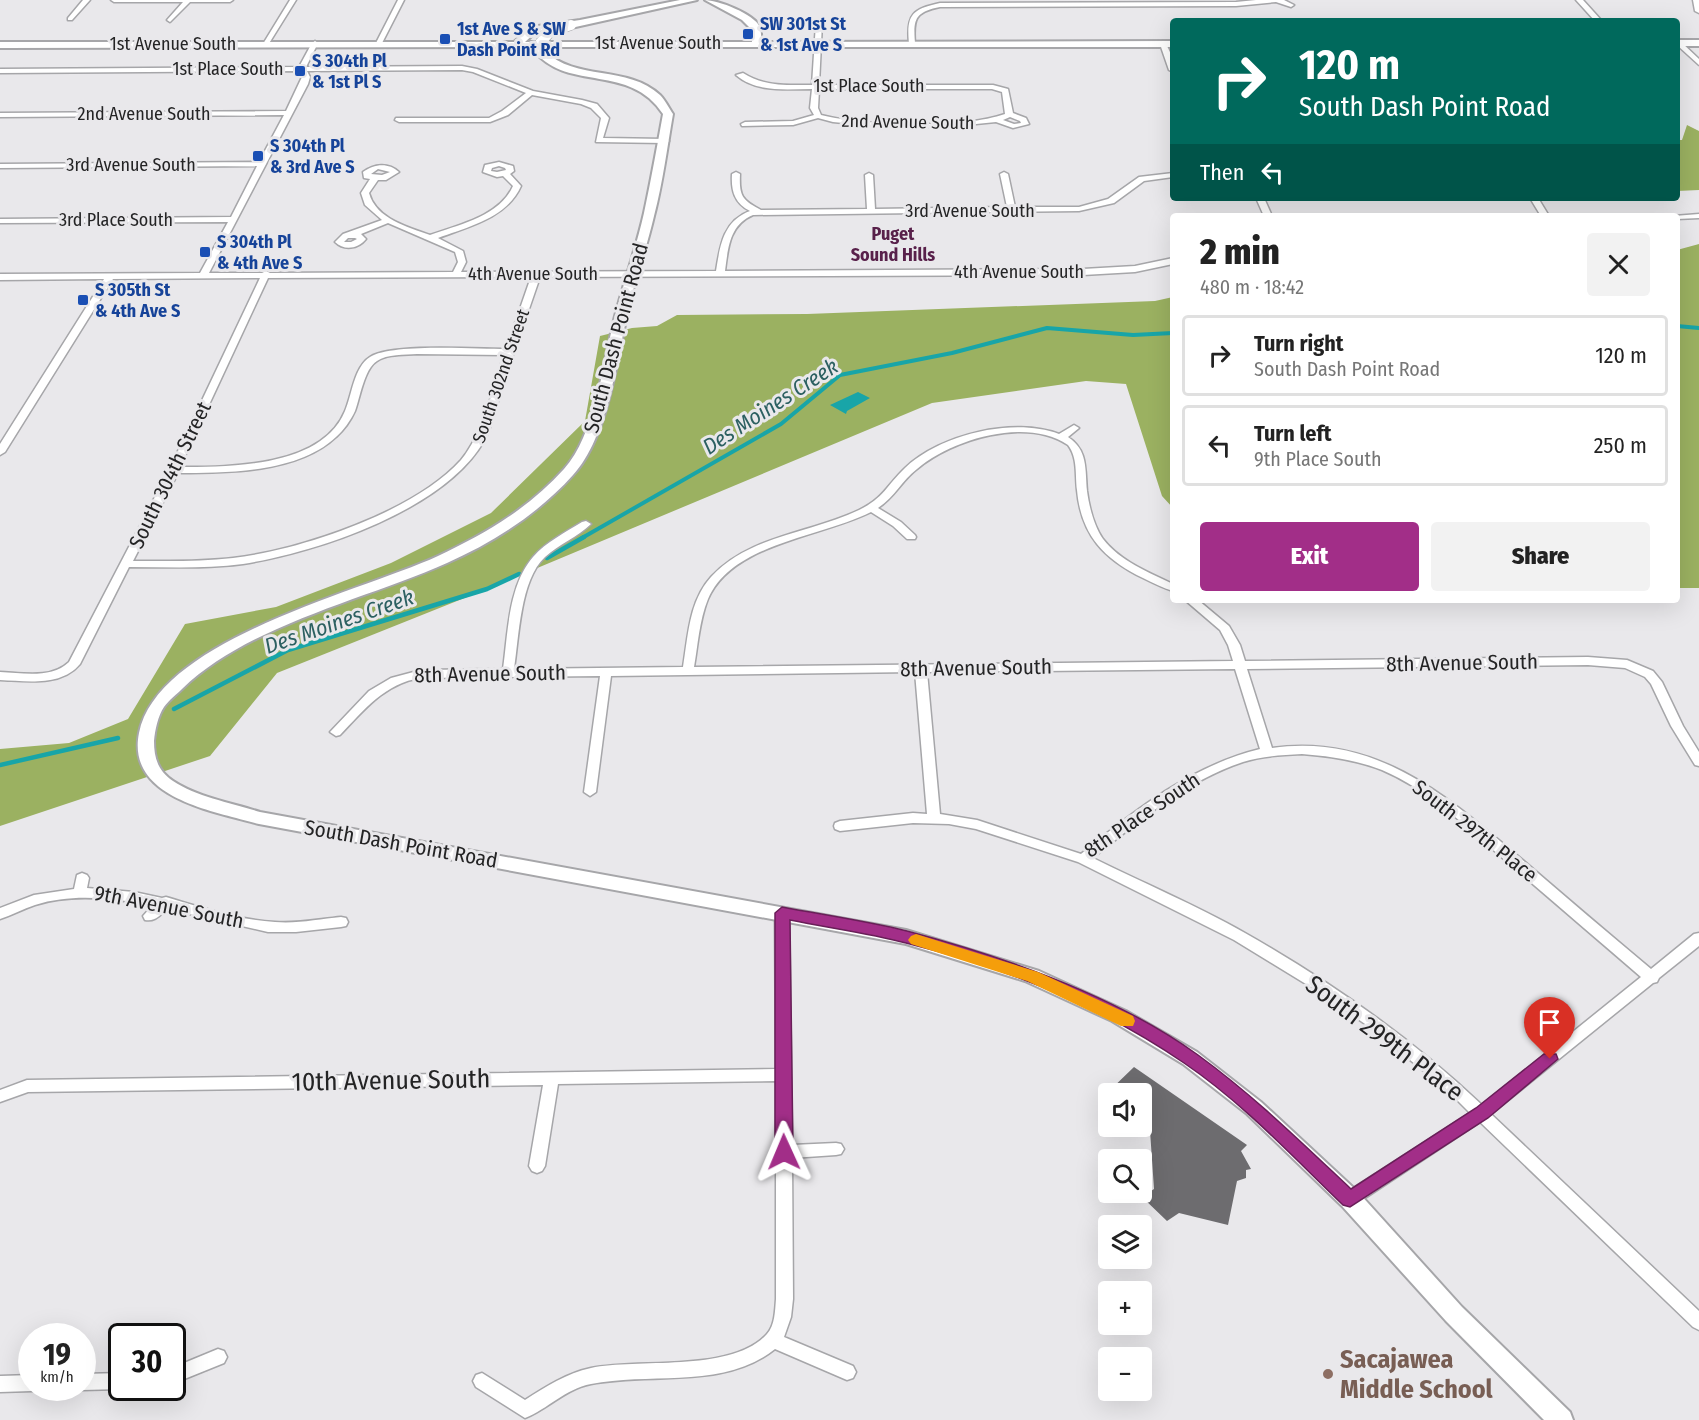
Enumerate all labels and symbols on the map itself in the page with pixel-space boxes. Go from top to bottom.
place label: SW 301st St & 1st Ave S [760,13,847,56]
place label: 1st Ave S & SW Dash Point Rd [457,18,566,61]
marker: SW 301st St & 1st Ave S [741,27,755,41]
marker: 1st Ave S & SW Dash Point Rd [438,32,452,46]
street label: 1st Avenue South [595,32,721,54]
street label: 1st Avenue South [110,33,236,55]
place label: S 304th Pl & 1st Pl S [312,50,387,93]
street label: 1st Place South [172,58,284,80]
marker: S 304th Pl & 1st Pl S [293,64,307,78]
street label: 1st Place South [813,75,925,97]
street label: 2nd Avenue South [78,103,210,125]
street label: 2nd Avenue South [841,110,975,134]
place label: S 304th Pl & 3rd Ave S [270,135,355,178]
marker: S 304th Pl & 3rd Ave S [251,149,265,163]
street label: 3rd Avenue South [66,154,196,176]
street label: 3rd Avenue South [905,200,1035,222]
street label: 3rd Place South [59,209,173,231]
district label: Puget Sound Hills [851,223,935,266]
place label: S 304th Pl & 4th Ave S [217,231,302,274]
street label: South Dash Point Road [578,240,654,436]
marker: S 304th Pl & 4th Ave S [198,245,212,259]
street label: 4th Avenue South [954,261,1084,283]
street label: 4th Avenue South [468,263,598,285]
place label: S 305th St & 4th Ave S [95,279,180,322]
marker: S 305th St & 4th Ave S [76,293,90,307]
street label: South 302nd Street [468,306,534,446]
water label: Des Moines Creek [697,353,843,460]
street label: South 304th Street [123,397,217,553]
water label: Des Moines Creek [261,583,417,660]
street label: 8th Avenue South [1386,649,1538,677]
street label: 8th Avenue South [900,654,1052,682]
street label: 8th Avenue South [414,660,566,688]
street label: 8th Place South [1079,767,1205,863]
street label: South 297th Place [1407,774,1543,888]
street label: South Dash Point Road [302,814,500,874]
street label: 9th Avenue South [92,880,246,934]
street label: South 299th Place [1300,969,1470,1108]
pin [1524,997,1575,1059]
street label: 10th Avenue South [291,1063,491,1098]
position arrow [752,1120,816,1184]
speed limit sign: 30 [108,1323,186,1401]
place label: Sacajawea Middle School [1340,1344,1494,1405]
marker: Sacajawea Middle School [1321,1367,1335,1381]

